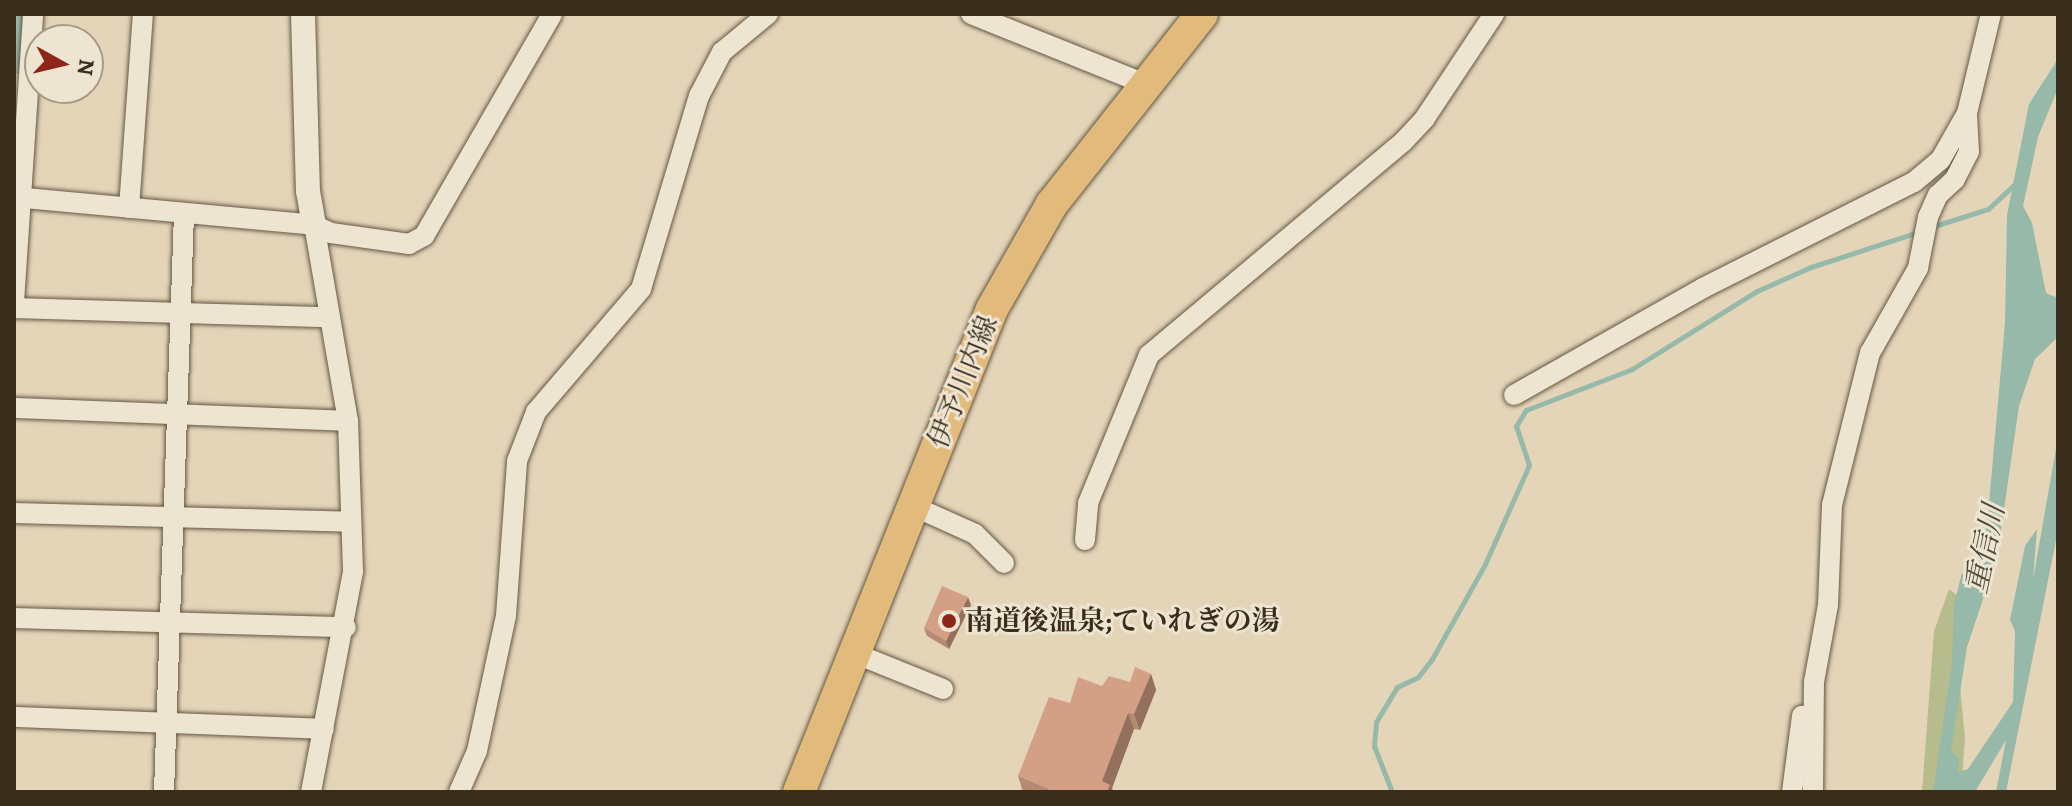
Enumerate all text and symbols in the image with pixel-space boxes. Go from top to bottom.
north arrow [24,24,104,104]
text: N [70,57,102,77]
street label: 伊予川内線 [921,311,1005,453]
water label: 重信川 [1958,501,2012,597]
place label: 南道後温泉;ていれぎの湯 [965,604,1280,638]
marker: 南道後温泉;ていれぎの湯 [940,612,958,630]

